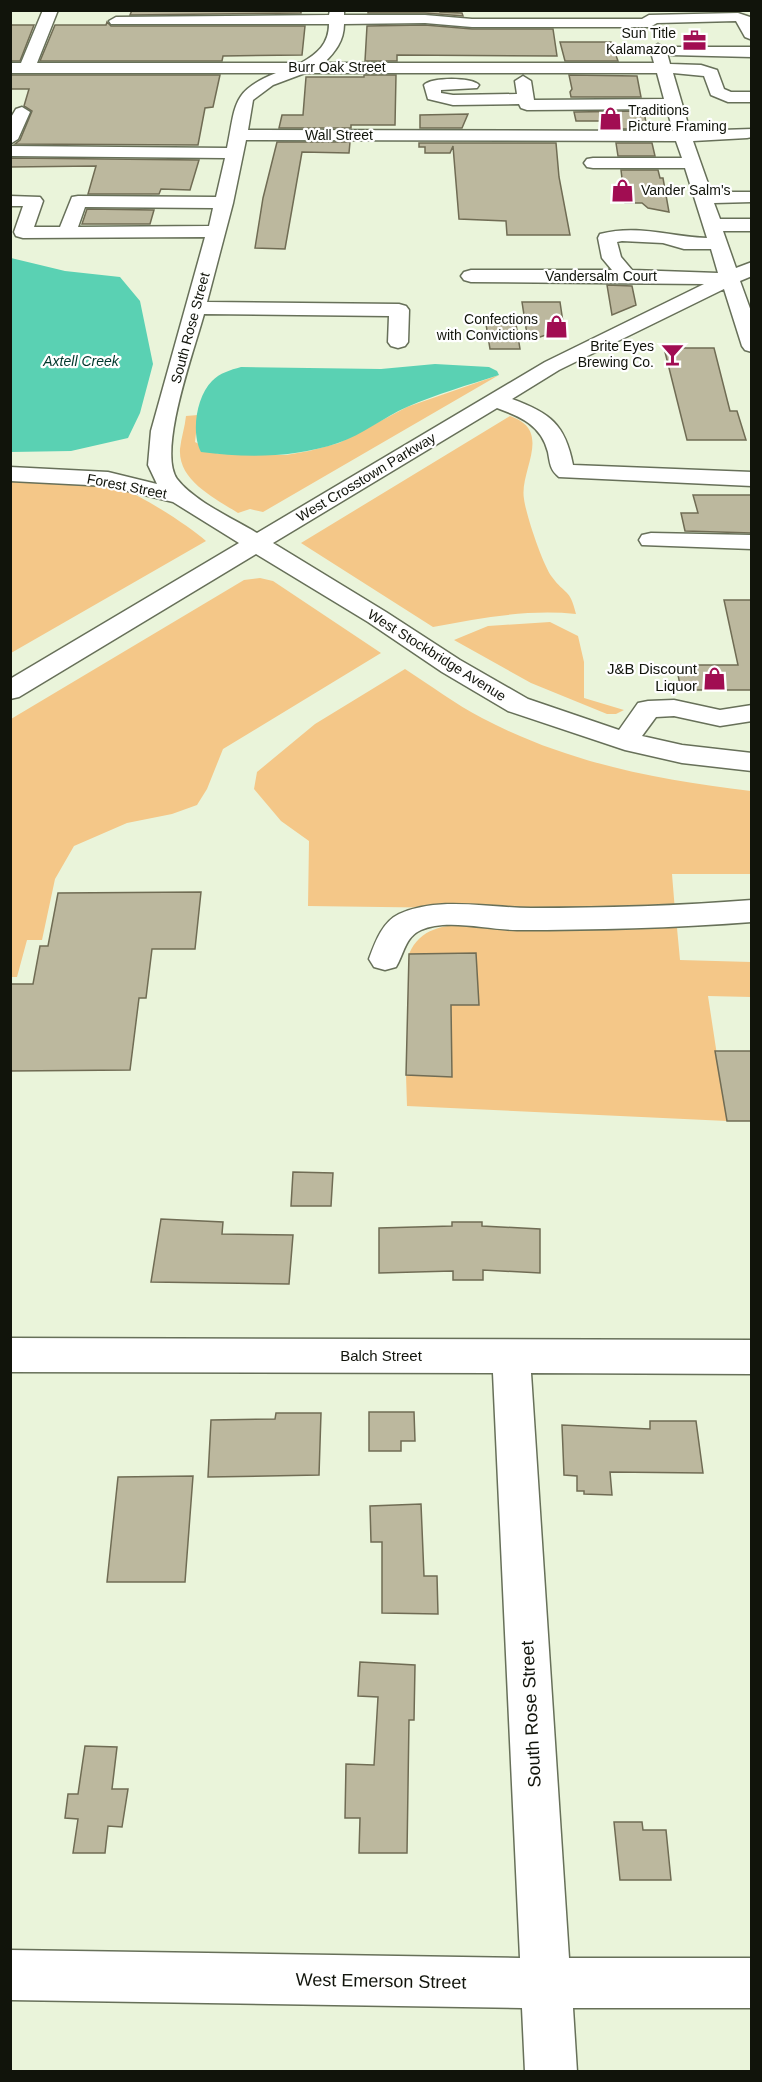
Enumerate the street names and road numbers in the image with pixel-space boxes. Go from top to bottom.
street label: Burr Oak Street [288,59,386,75]
street label: Wall Street [305,127,373,143]
street label: Vandersalm Court [545,268,657,284]
street label: South Rose Street [167,271,213,385]
street label: West Crosstown Parkway [294,429,438,525]
street label: Forest Street [86,470,168,502]
street label: West Stockbridge Avenue [365,606,509,704]
street label: Balch Street [340,1347,423,1364]
street label: South Rose Street [517,1640,545,1788]
street label: West Emerson Street [295,1970,467,1992]

